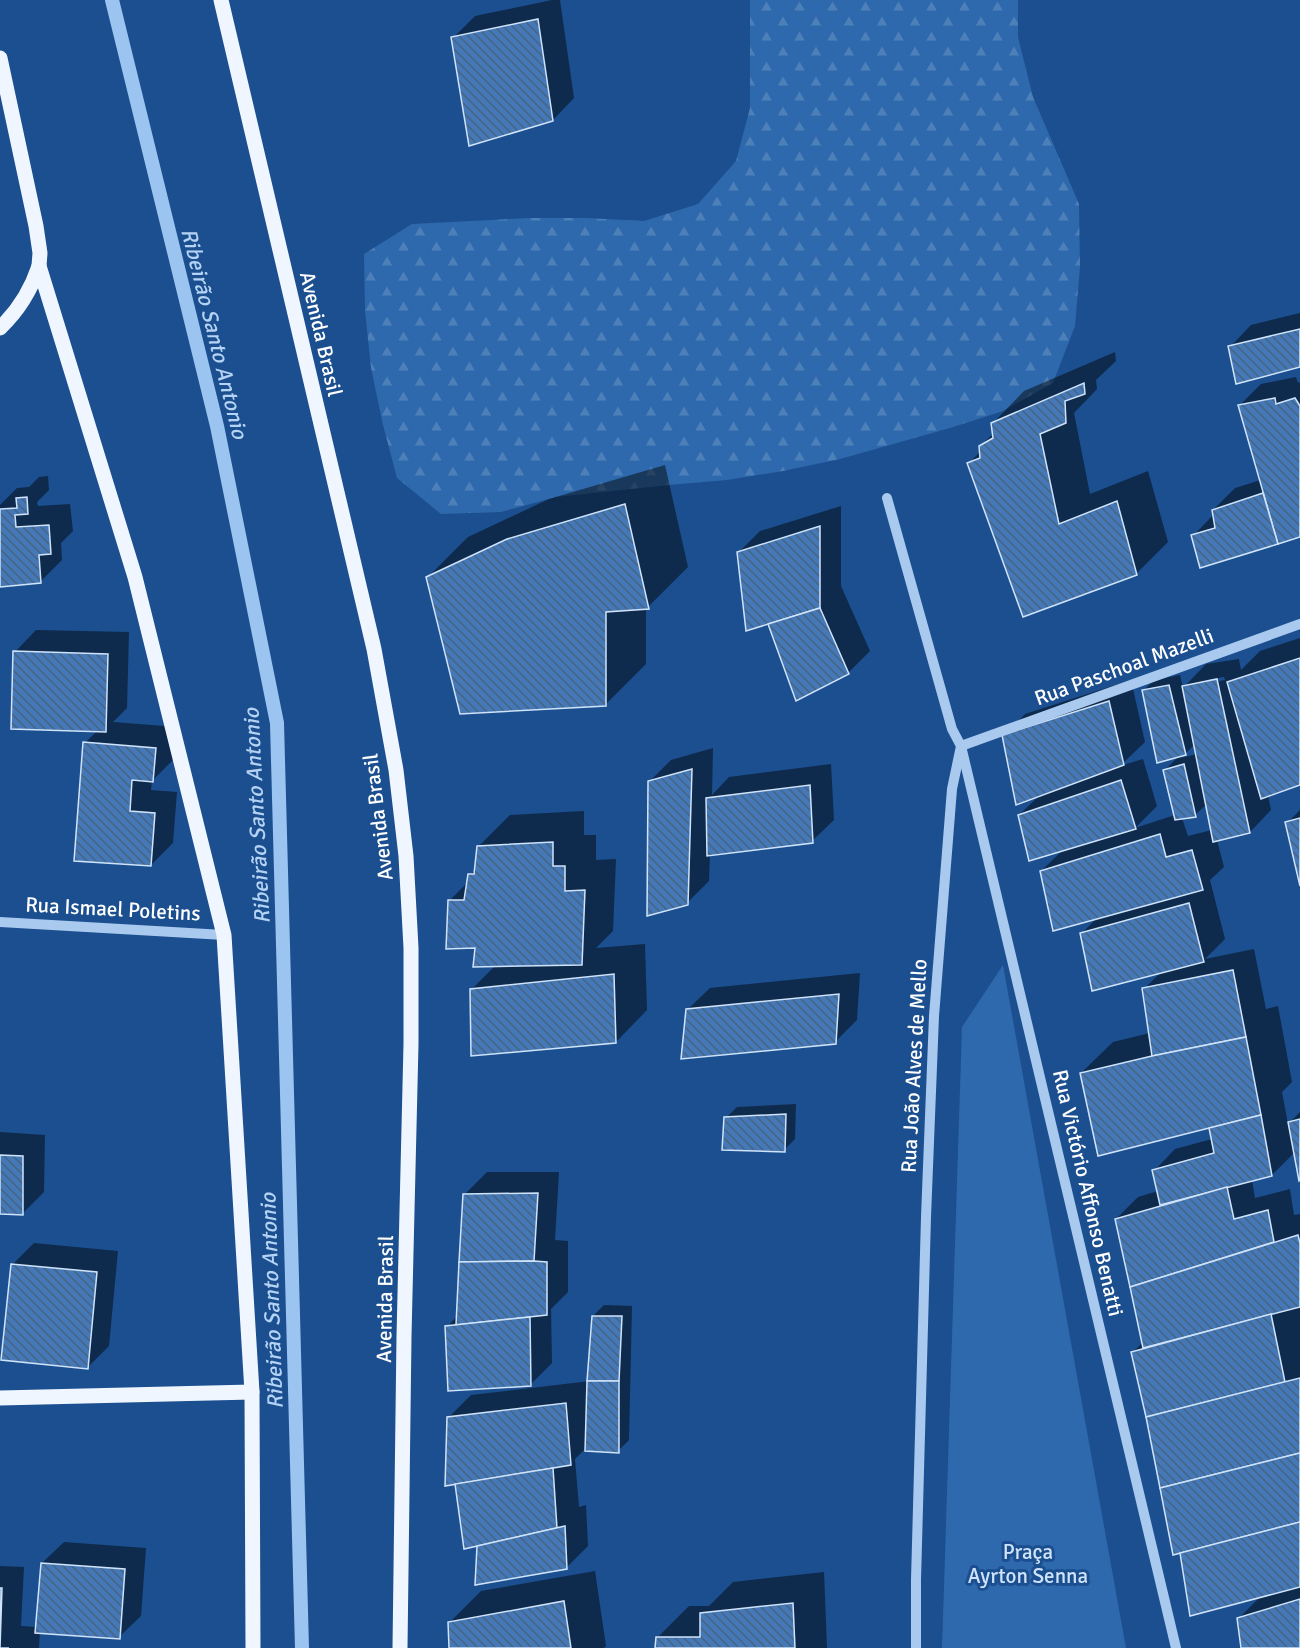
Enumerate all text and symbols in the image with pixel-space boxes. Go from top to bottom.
water label: Ribeirão Santo Antonio [175,225,254,443]
street label: Avenida Brasil [294,269,348,399]
street label: Rua Paschoal Mazelli [1031,623,1217,711]
water label: Ribeirão Santo Antonio [237,706,276,925]
street label: Avenida Brasil [357,752,399,882]
street label: Rua Ismael Poletins [25,891,201,927]
street label: Rua João Alves de Mello [895,958,933,1174]
street label: Rua Victório Affonso Benatti [1047,1067,1129,1319]
water label: Ribeirão Santo Antonio [254,1191,289,1409]
street label: Avenida Brasil [371,1235,399,1363]
park label: Praça Ayrton Senna [968,1539,1088,1589]

